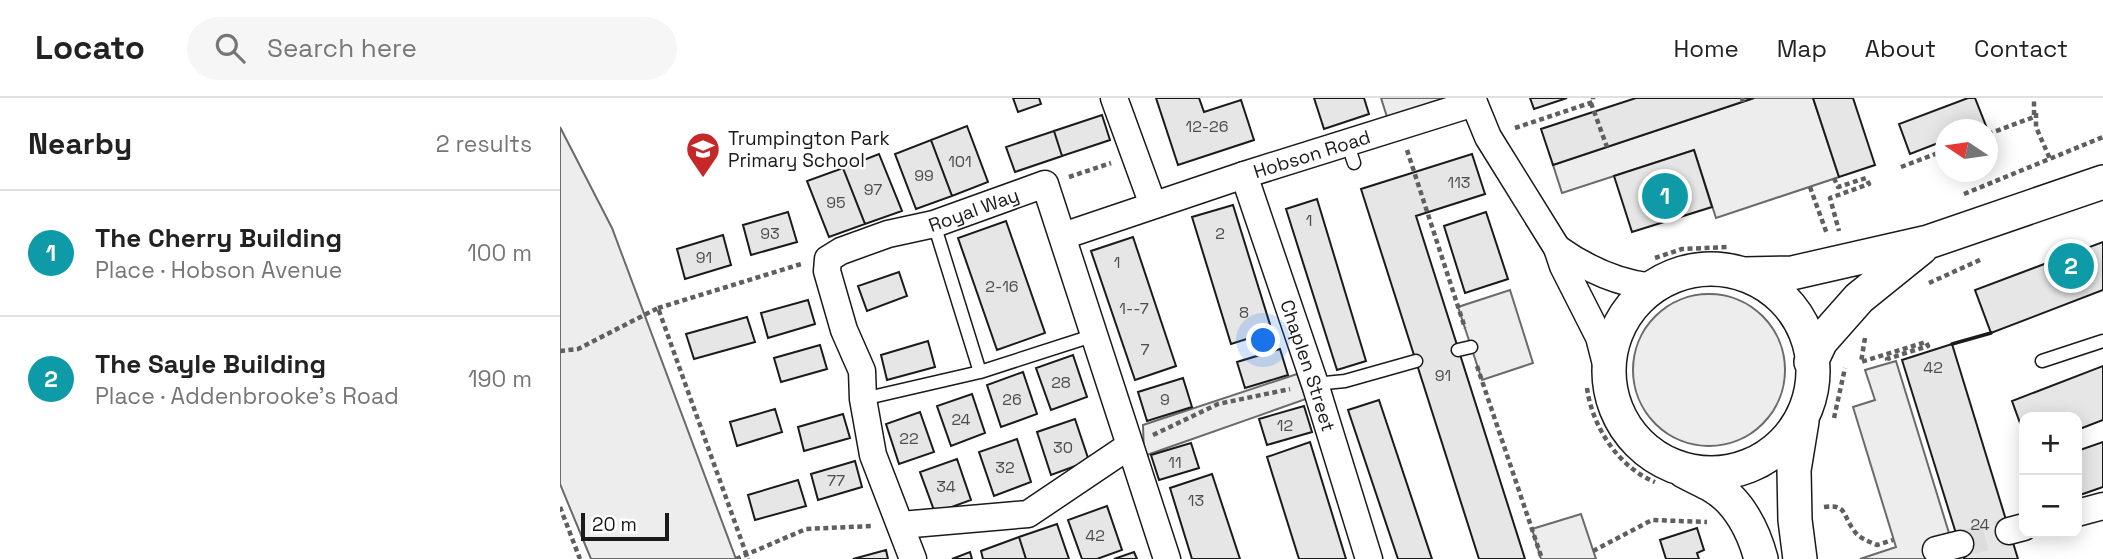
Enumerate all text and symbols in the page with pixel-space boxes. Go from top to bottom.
search box [187,17,677,80]
text: Locato [35,27,145,69]
icon: search [211,29,249,67]
text: Search here [267,31,417,65]
text: Home [1673,33,1739,64]
text: Map [1777,33,1827,64]
text: About [1865,33,1936,64]
text: Contact [1974,33,2068,64]
house number: 12-26 [1186,116,1228,137]
north arrow [1935,119,1998,182]
text: Nearby [28,124,132,163]
street label: Hobson Road [1250,124,1373,184]
place label: Trumpington Park Primary School [728,126,890,173]
text: 2 results [436,129,532,159]
school or university icon: Trumpington Park Primary School [684,130,722,179]
house number: 101 [948,151,972,172]
house number: 99 [914,165,934,186]
pin: 1 [1642,170,1688,222]
house number: 113 [1447,172,1471,193]
house number: 97 [864,179,882,200]
street label: Royal Way [925,182,1022,237]
house number: 95 [826,192,846,213]
house number: 1 [1306,210,1312,231]
text: The Cherry Building [95,221,342,255]
house number: 93 [760,223,780,244]
house number: 2 [1215,223,1225,244]
text: 1 [46,238,56,268]
text: 100 m [467,238,532,268]
pin: 2 [2048,240,2094,292]
house number: 91 [696,247,712,268]
house number: 1 [1114,252,1120,273]
text: Place · Hobson Avenue [95,255,342,285]
house number: 2-16 [985,276,1019,297]
street label: Chaplen Street [1275,296,1341,435]
house number: 1--7 [1119,298,1149,319]
house number: 8 [1239,302,1249,323]
your location [1246,323,1280,357]
house number: 7 [1140,339,1150,360]
text: The Sayle Building [95,347,326,381]
house number: 42 [1923,357,1943,378]
text: 2 [44,364,58,394]
text: 190 m [468,364,532,394]
house number: 91 [1435,365,1451,386]
house number: 28 [1051,372,1071,393]
text: Place · Addenbrooke's Road [95,381,399,411]
house number: 26 [1002,389,1022,410]
house number: 9 [1160,389,1170,410]
house number: 24 [951,409,971,430]
map controls [2019,412,2082,538]
button: + [2019,412,2082,475]
house number: 12 [1277,415,1293,436]
house number: 22 [899,428,919,449]
house number: 30 [1053,437,1073,458]
house number: 11 [1168,452,1182,473]
house number: 32 [995,457,1015,478]
house number: 77 [827,470,845,491]
button: − [2019,475,2082,538]
house number: 34 [936,476,956,497]
house number: 13 [1188,490,1204,511]
scale bar [581,510,668,542]
text: 20 m [592,512,637,537]
house number: 24 [1970,514,1990,535]
house number: 42 [1085,525,1105,546]

